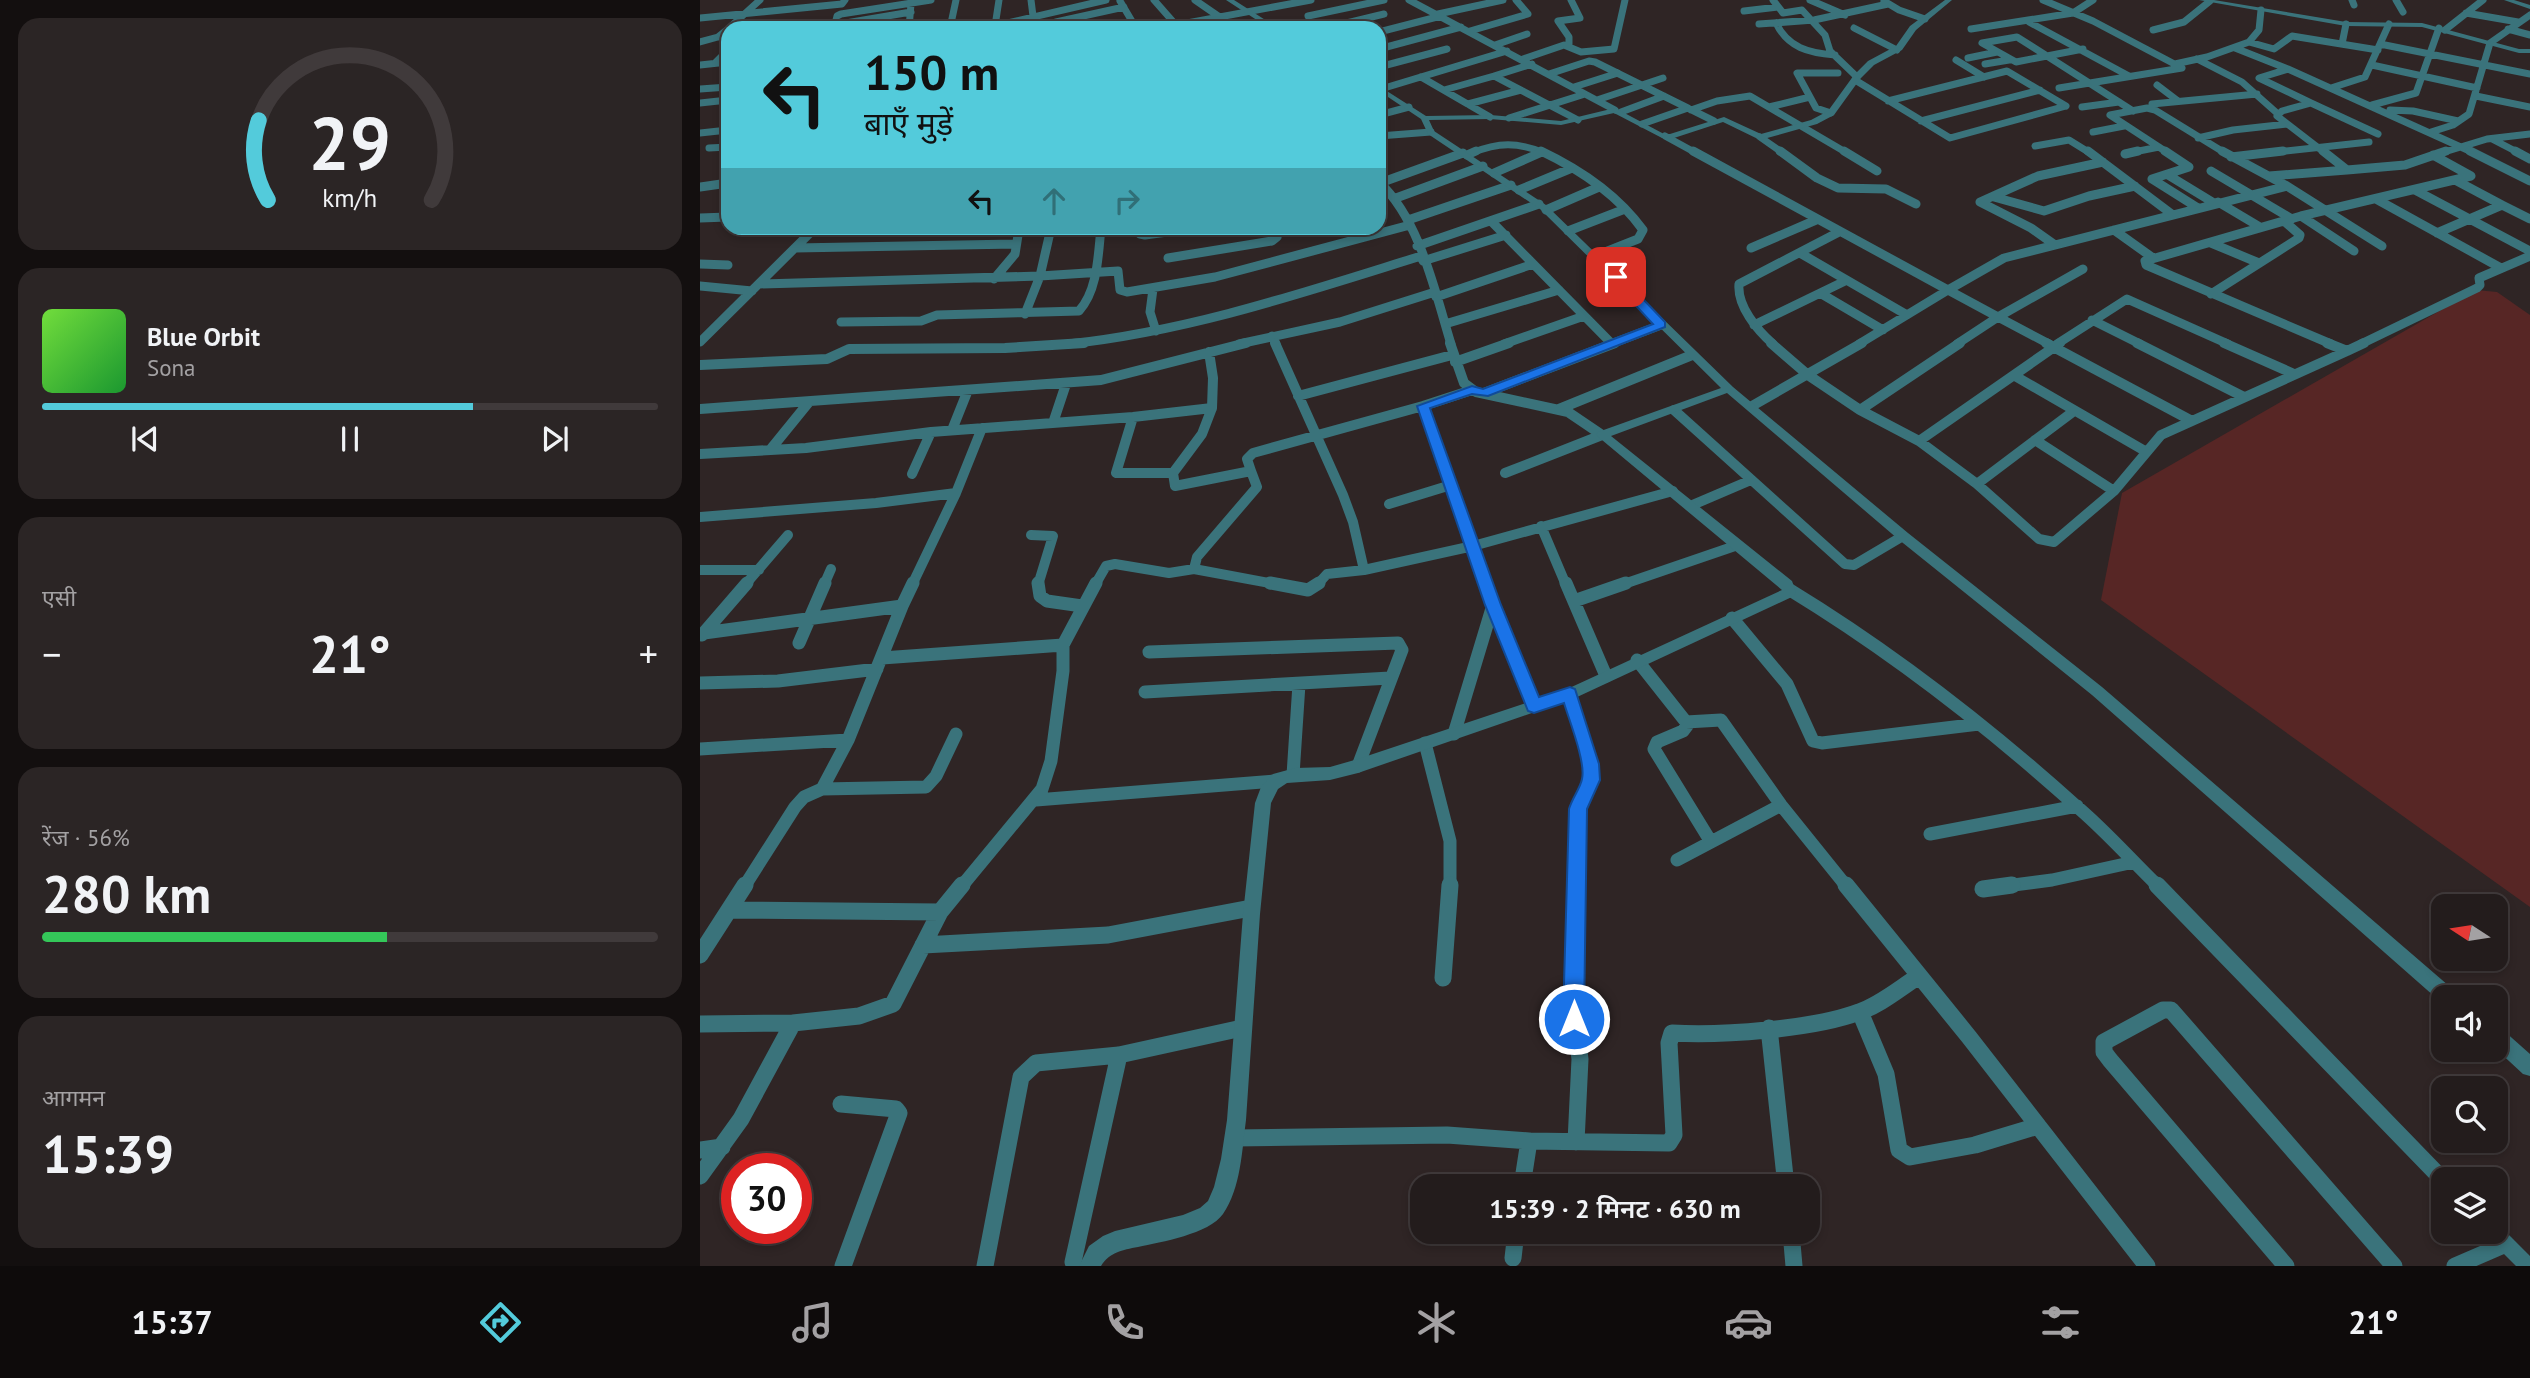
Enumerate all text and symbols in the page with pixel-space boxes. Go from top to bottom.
text: 150 m [864,40,999,104]
icon: left [749,49,840,140]
text: 29 [309,96,391,190]
text: बाएँ मुड़ें [864,102,953,144]
text: km/h [323,182,377,214]
icon: left [962,182,1000,220]
icon: ahead [1035,182,1073,220]
icon: right [1108,182,1146,220]
pin [1586,247,1646,307]
icon: arrive [1597,258,1635,296]
text: Blue Orbit [147,320,260,353]
text: Sona [147,353,196,382]
icon: previous [126,420,164,458]
icon: pause [331,420,369,458]
icon: next [536,420,574,458]
text: एसी [42,583,76,612]
text: 21° [309,620,391,687]
text: − [42,629,61,678]
text: + [639,629,658,678]
text: रेंज · 56% [42,823,130,852]
text: 280 km [42,860,211,927]
north arrow [2431,894,2508,971]
map controls [2431,894,2508,1244]
position arrow [1537,982,1611,1056]
button: sound [2431,985,2508,1062]
button: search [2431,1076,2508,1153]
text: आगमन [42,1083,105,1112]
text: 15:39 [42,1120,174,1187]
speed limit sign: 30 [721,1153,812,1244]
button: layers [2431,1167,2508,1244]
text: 15:39 · 2 मिनट · 630 m [1489,1192,1741,1225]
icon: directions [476,1298,525,1347]
icon: music [788,1298,837,1347]
icon: phone [1100,1298,1149,1347]
icon: climate [1412,1298,1461,1347]
icon: car [1724,1298,1773,1347]
icon: filters [2036,1298,2085,1347]
text: 15:37 [132,1301,213,1343]
text: 21° [2348,1301,2398,1343]

